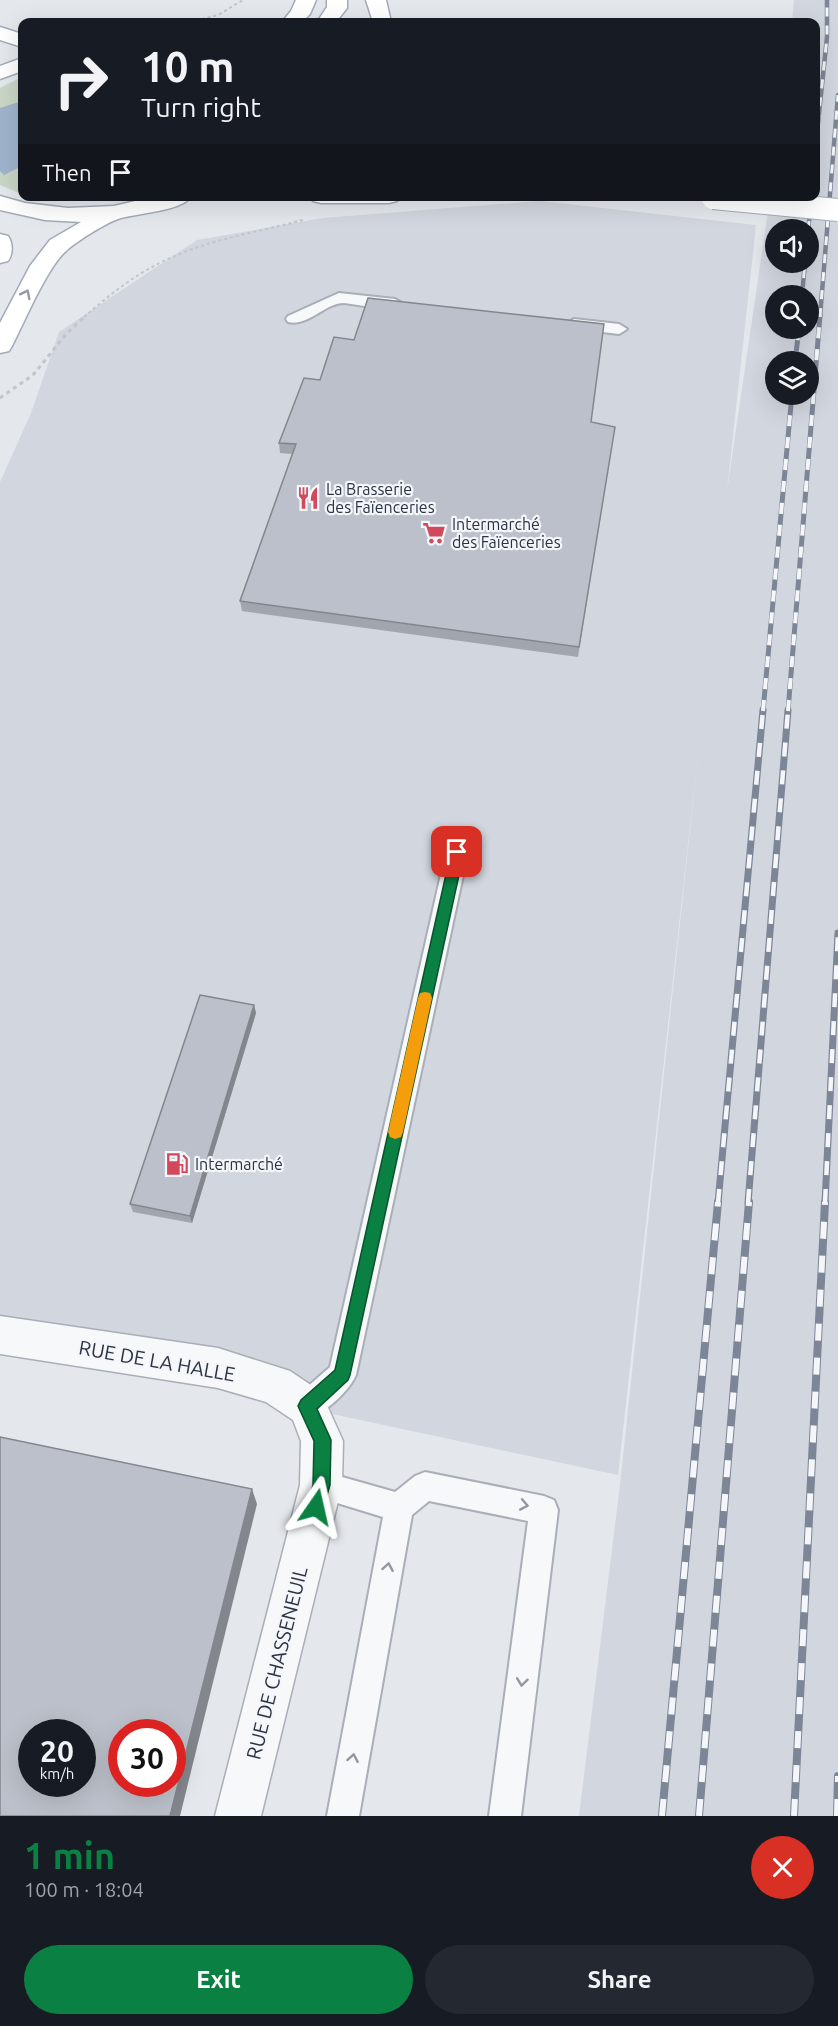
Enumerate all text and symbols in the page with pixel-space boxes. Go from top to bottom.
icon: right [42,42,120,120]
text: 10 m [141,43,235,90]
text: Turn right [141,92,261,122]
icon: arrive [104,156,137,189]
text: Then [42,160,92,185]
map controls [765,219,819,405]
button: sound [765,219,819,273]
button: search [765,285,819,339]
one-way arrow [19,289,31,300]
button: layers [765,351,819,405]
place label: La Brasserie des Faïenceries [326,480,435,516]
restaurant icon: La Brasserie des Faïenceries [295,485,321,511]
place label: Intermarché des Faïenceries [452,515,561,551]
supermarket icon: Intermarché des Faïenceries [421,520,447,546]
pin [431,826,482,877]
icon: arrive [440,835,473,868]
fuel station icon: Intermarché [164,1151,190,1177]
place label: Intermarché [195,1155,283,1173]
street label: RUE DE LA HALLE [77,1335,237,1386]
position arrow [284,1475,348,1539]
one-way arrow [518,1498,528,1511]
one-way arrow [381,1562,394,1572]
street label: RUE DE CHASSENEUIL [241,1564,312,1762]
one-way arrow [517,1678,529,1687]
speed limit sign: 30 [108,1719,186,1797]
text: 20 [40,1734,74,1768]
one-way arrow [346,1754,359,1764]
text: km/h [40,1765,74,1782]
text: 1 min [24,1835,115,1876]
button: close [751,1836,814,1899]
text: 100 m · 18:04 [24,1878,144,1901]
button: Exit [24,1945,413,2014]
button: Share [425,1945,814,2014]

